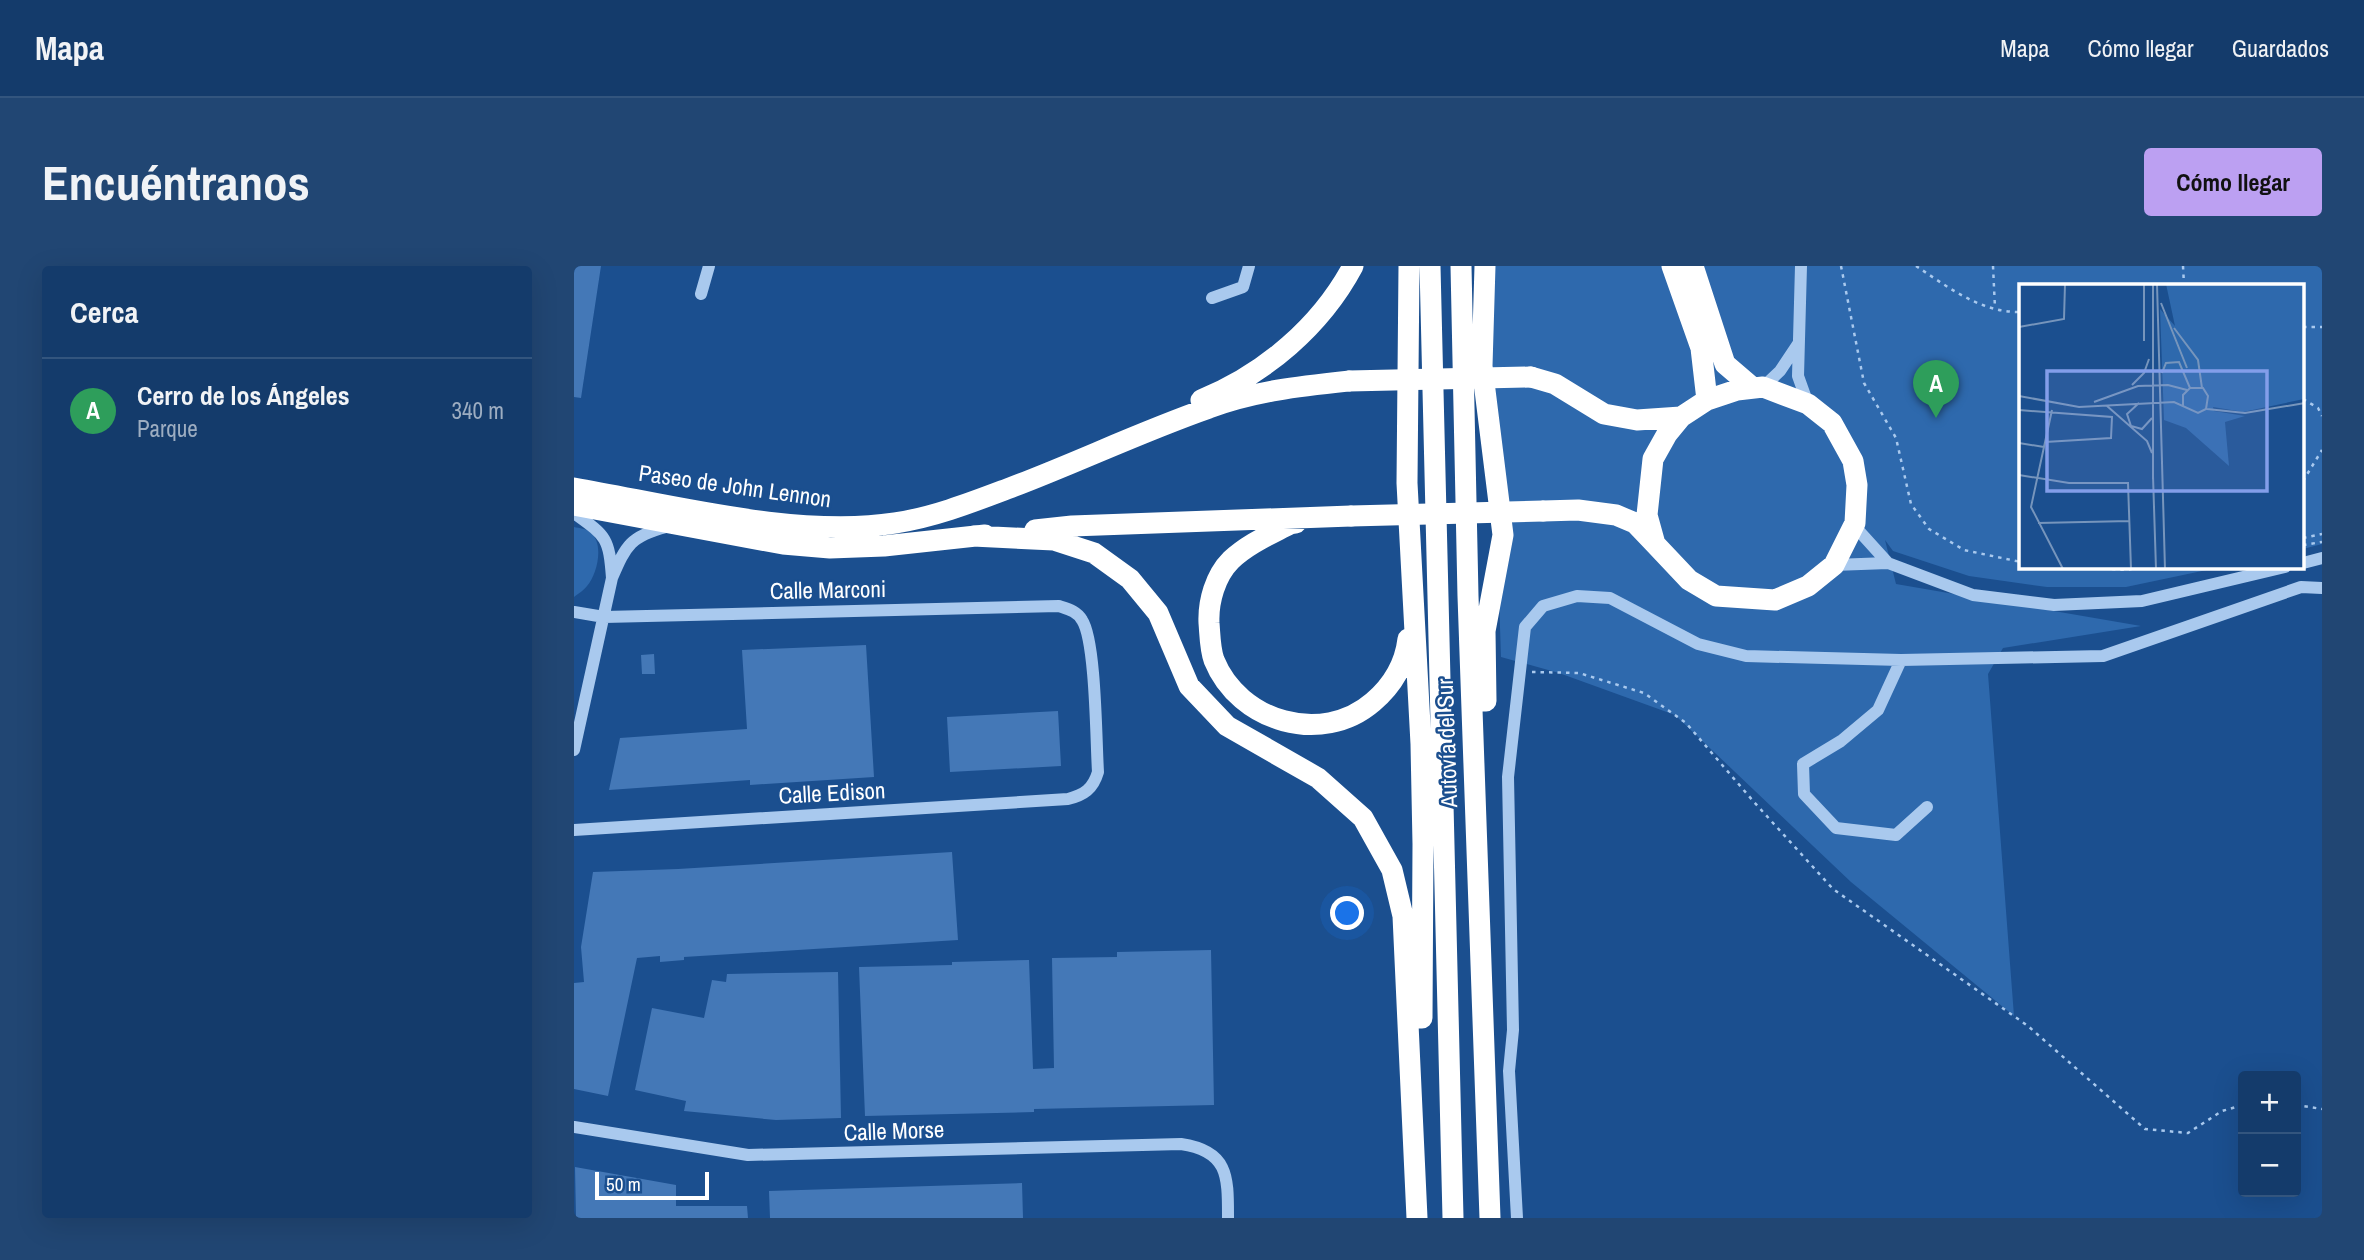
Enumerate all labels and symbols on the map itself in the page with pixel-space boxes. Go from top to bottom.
inset map [2019,284,2304,569]
pin: A [1913,360,1959,418]
street label: Paseo de John Lennon [637,457,833,514]
street label: Calle Marconi [770,573,886,606]
street label: Autovía del Sur [1429,677,1464,809]
street label: Calle Edison [778,774,886,811]
your location [1330,896,1364,930]
street label: Calle Morse [843,1113,945,1148]
scale bar [595,1169,709,1201]

